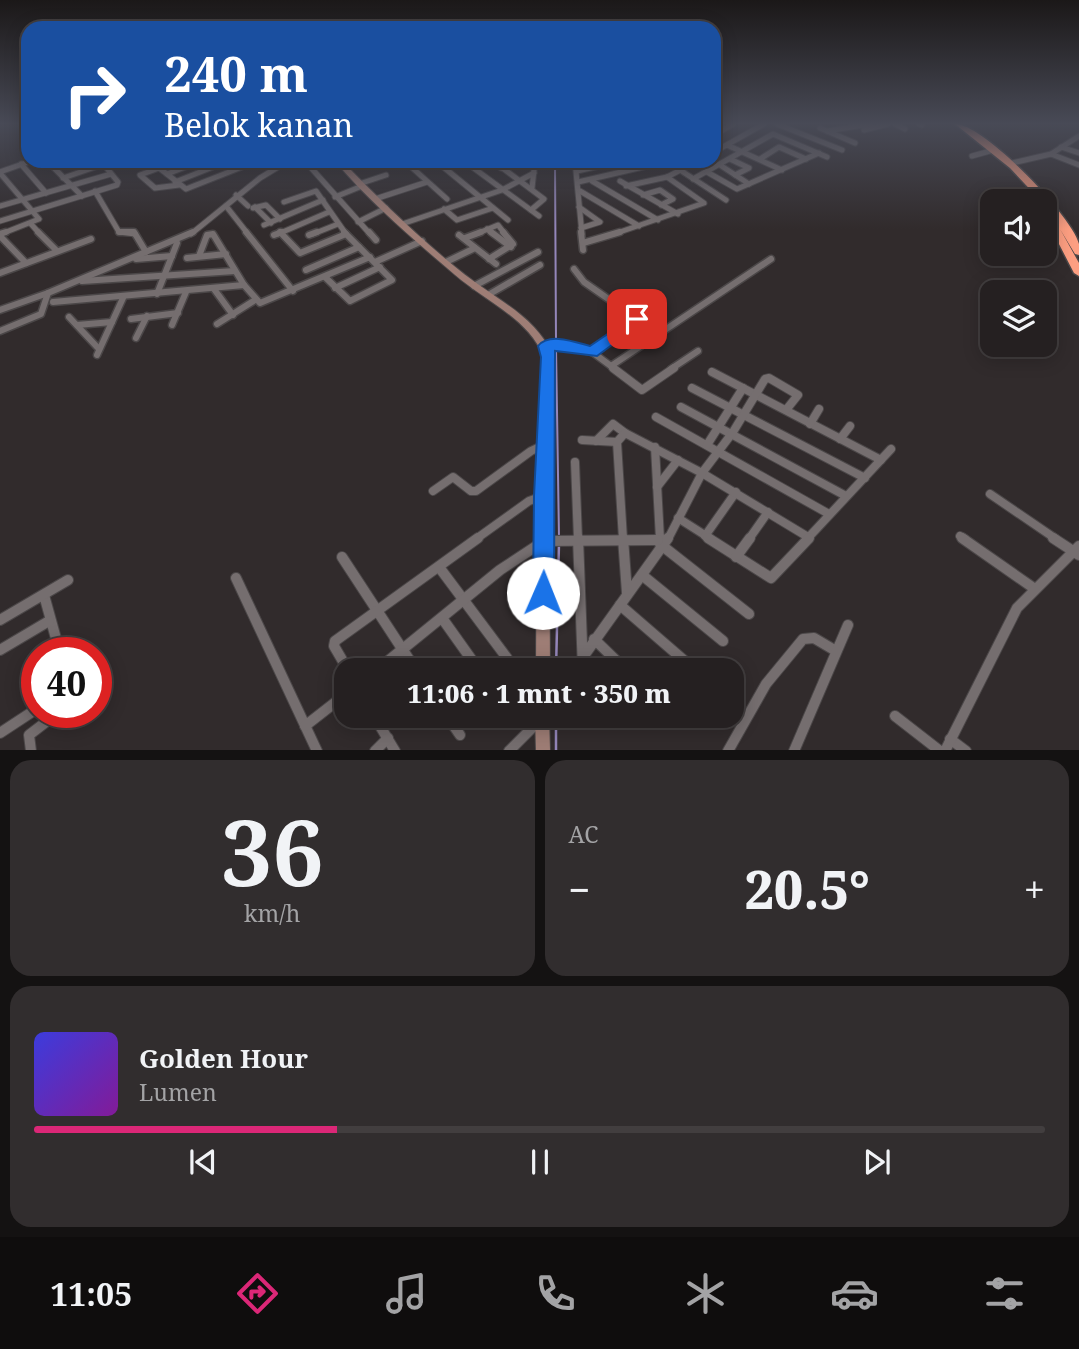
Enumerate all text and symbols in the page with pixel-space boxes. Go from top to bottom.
text: 240 m [164,40,308,106]
icon: right [49,49,140,140]
text: Belok kanan [164,103,354,146]
map controls [980,189,1057,357]
button: sound [980,189,1057,266]
button: layers [980,280,1057,357]
pin [607,289,667,349]
icon: arrive [618,300,656,338]
position arrow [506,556,580,630]
speed limit sign: 40 [21,637,112,728]
text: 11:06 · 1 mnt · 350 m [407,675,671,711]
text: 36 [221,789,324,913]
text: AC [569,818,598,850]
text: 20.5° [744,853,870,924]
text: − [569,863,591,915]
text: + [1024,863,1045,915]
text: km/h [244,897,300,929]
text: Golden Hour [139,1040,308,1076]
text: Lumen [139,1076,217,1108]
icon: previous [184,1143,222,1181]
icon: pause [521,1143,559,1181]
icon: next [858,1143,896,1181]
icon: directions [233,1269,282,1318]
icon: music [382,1269,431,1318]
icon: phone [531,1269,580,1318]
icon: climate [681,1269,730,1318]
icon: car [830,1269,879,1318]
icon: filters [980,1269,1029,1318]
text: 11:05 [50,1272,132,1315]

